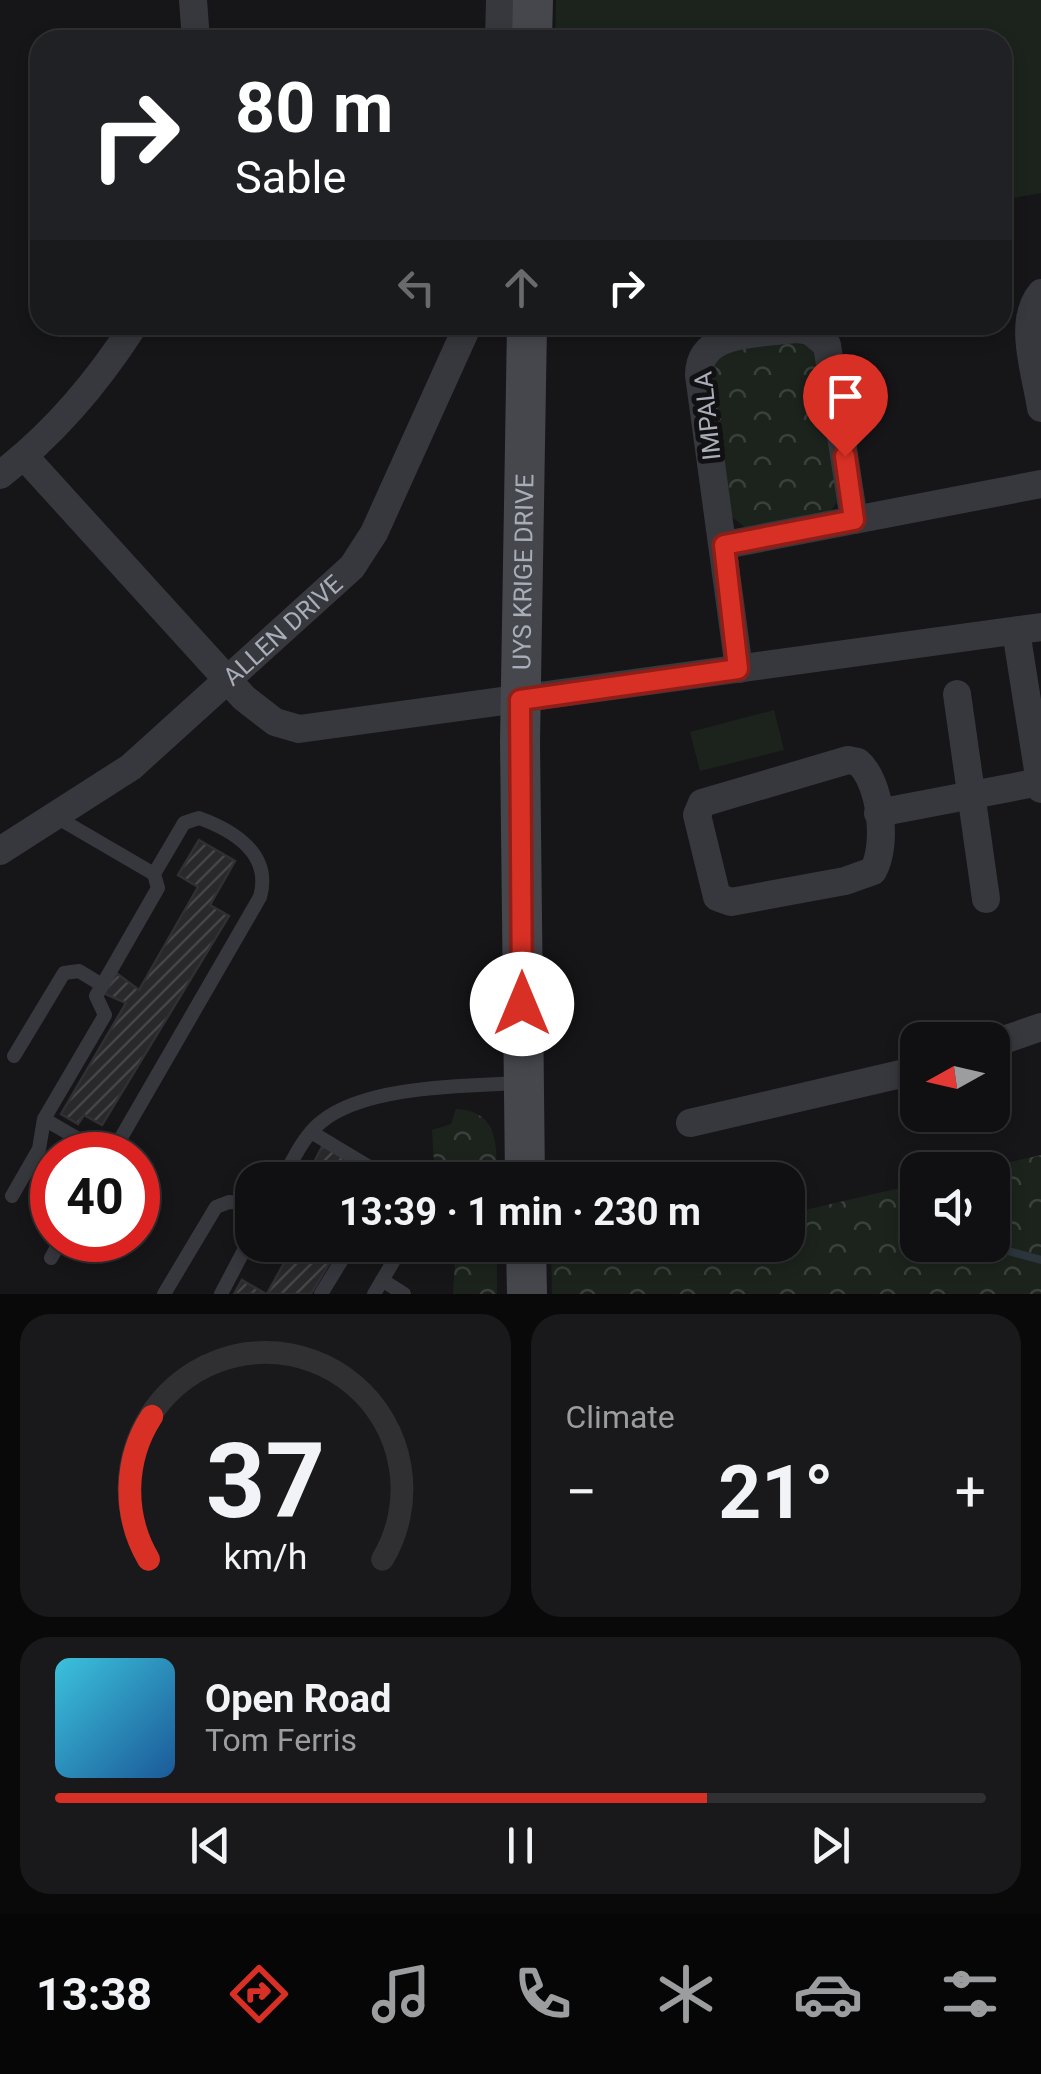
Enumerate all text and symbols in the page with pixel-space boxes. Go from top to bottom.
text: 80 m [235,67,393,149]
icon: right [70,70,200,200]
text: Sable [235,151,346,204]
icon: left [389,260,444,315]
icon: ahead [494,260,549,315]
icon: right [599,260,654,315]
pin [803,354,888,457]
icon: arrive [818,369,873,424]
street label: IMPALA [688,370,727,462]
street label: UYS KRIGE DRIVE [507,474,539,670]
street label: ALLEN DRIVE [217,569,348,691]
position arrow [470,952,574,1056]
north arrow [900,1022,1010,1132]
map controls [900,1022,1010,1262]
speed limit sign: 40 [30,1132,160,1262]
button: sound [900,1152,1010,1262]
text: 13:39 · 1 min · 230 m [339,1190,701,1234]
text: Climate [566,1398,675,1436]
text: 37 [206,1421,325,1542]
text: 21° [718,1448,834,1536]
text: − [566,1460,597,1524]
text: + [955,1460,986,1524]
text: km/h [223,1536,307,1578]
text: Open Road [205,1677,391,1721]
text: Tom Ferris [205,1721,357,1759]
icon: previous [183,1818,238,1873]
icon: pause [493,1818,548,1873]
icon: next [803,1818,858,1873]
icon: directions [224,1959,294,2029]
icon: music [366,1959,436,2029]
icon: phone [508,1959,578,2029]
icon: climate [651,1959,721,2029]
icon: car [793,1959,863,2029]
icon: filters [935,1959,1005,2029]
text: 13:38 [36,1968,152,2021]

